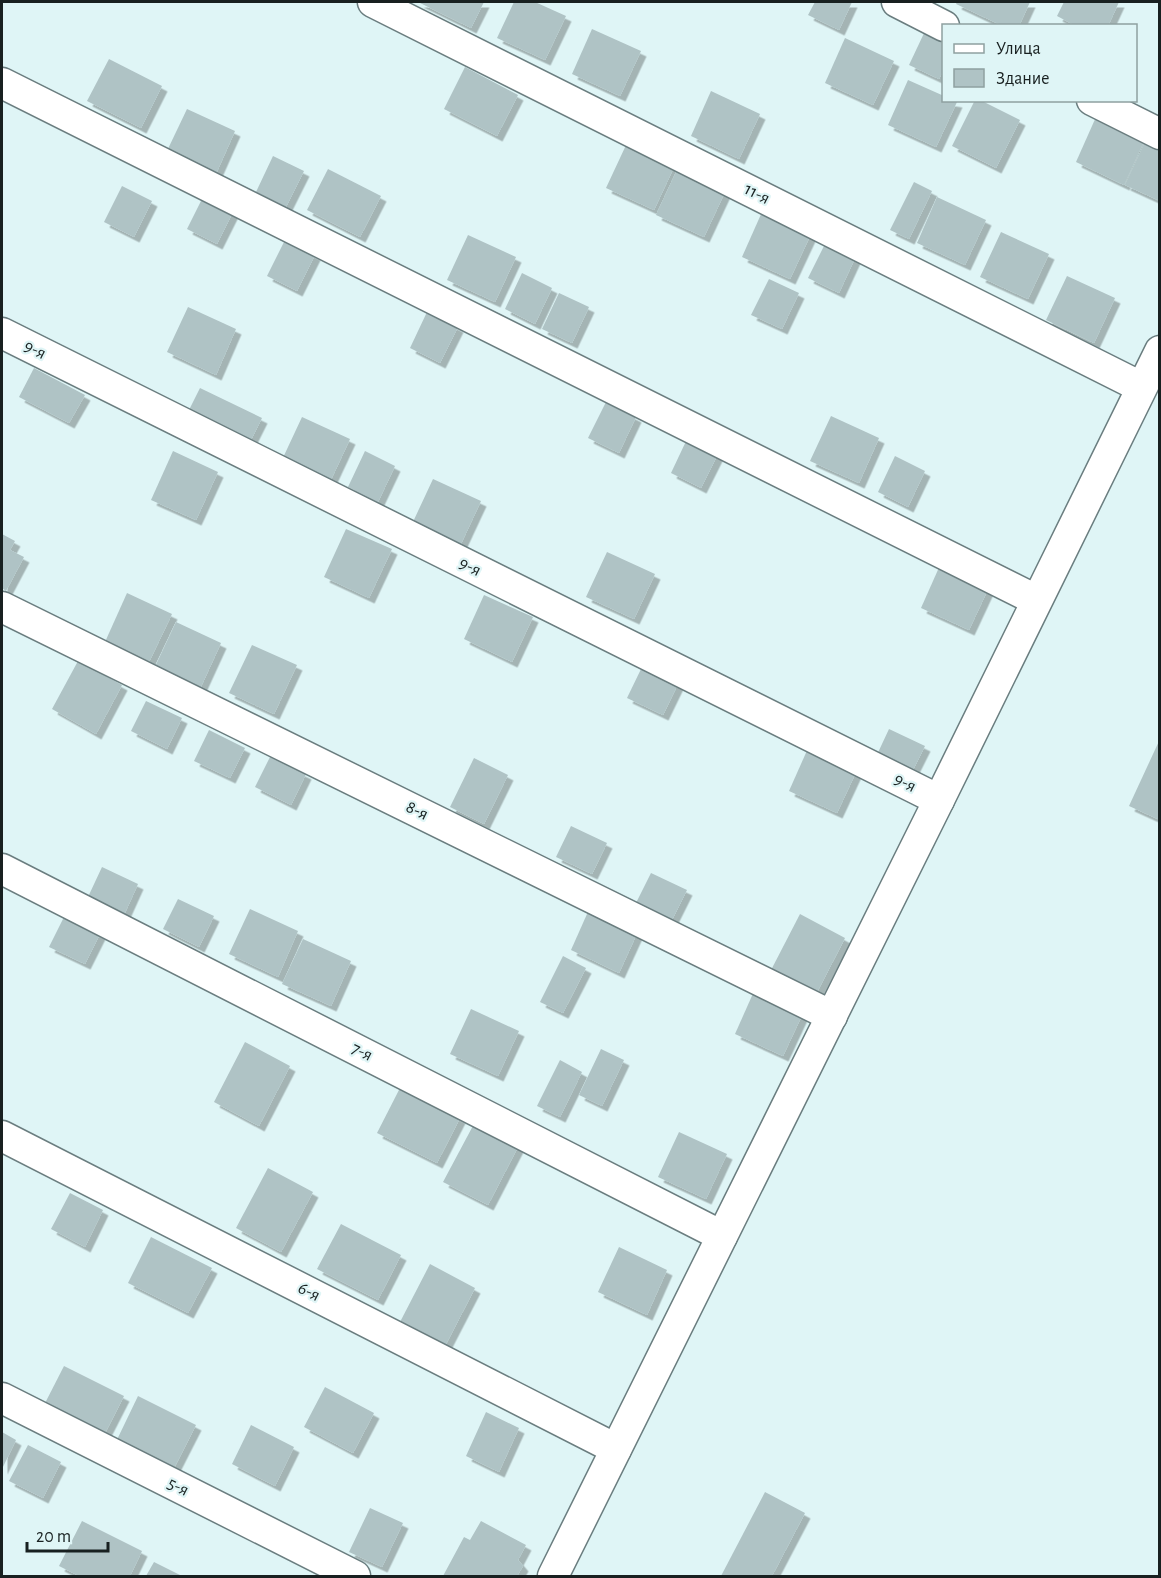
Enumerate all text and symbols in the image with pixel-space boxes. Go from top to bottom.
legend [942,24,1137,102]
text: Улица [996,40,1041,58]
text: Здание [996,70,1050,88]
street label: 11-я [741,180,773,208]
street label: 9-я [21,337,49,363]
street label: 9-я [456,554,484,580]
street label: 9-я [891,770,919,796]
street label: 8-я [403,798,431,824]
street label: 7-я [348,1039,376,1065]
street label: 6-я [295,1279,323,1305]
street label: 5-я [164,1474,192,1500]
scale bar [27,1515,108,1553]
text: 20 m [36,1528,71,1546]

